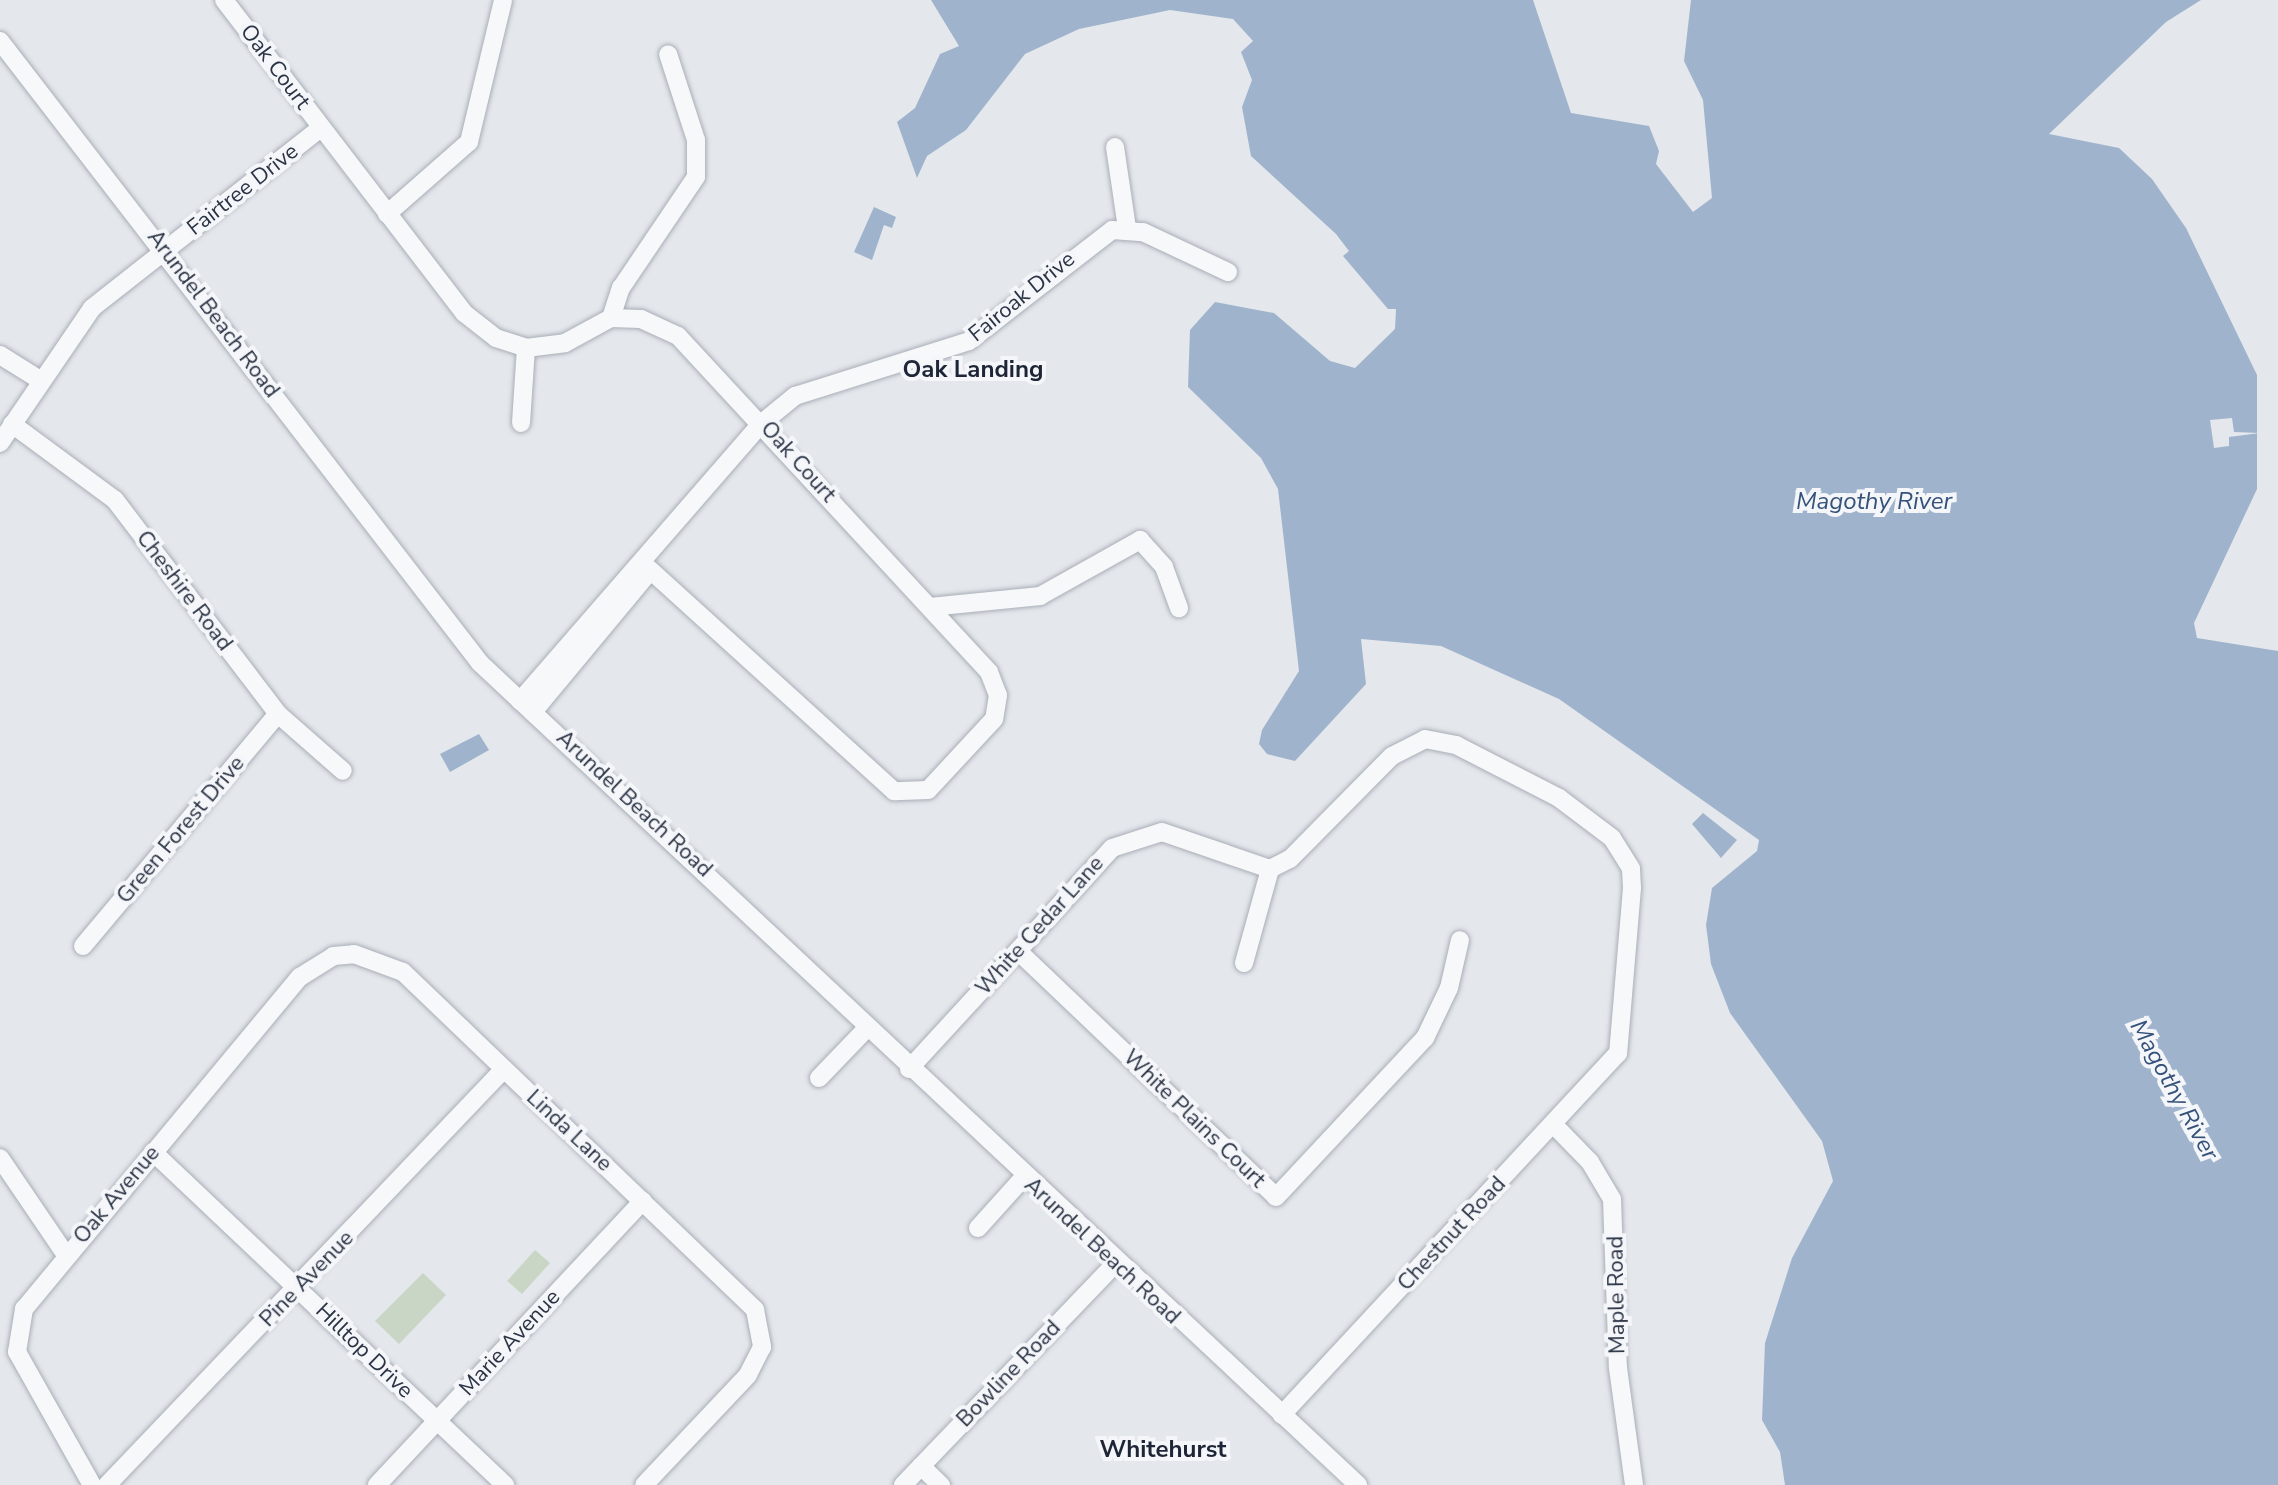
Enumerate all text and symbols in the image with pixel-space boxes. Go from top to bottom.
street label: Oak Court [234,19,316,115]
street label: Fairtree Drive [182,138,304,242]
street label: Arundel Beach Road [141,225,285,403]
street label: Fairoak Drive [964,246,1080,348]
district label: Oak Landing [902,356,1044,384]
street label: Oak Court [755,416,841,508]
water label: Magothy River [1796,488,1952,516]
street label: Cheshire Road [130,526,238,656]
street label: Arundel Beach Road [551,725,717,883]
street label: Green Forest Drive [112,751,250,909]
street label: White Cedar Lane [971,851,1109,1001]
water label: Magothy River [2124,1015,2224,1165]
street label: White Plains Court [1117,1044,1271,1194]
street label: Linda Lane [521,1085,617,1177]
street label: Oak Avenue [68,1141,166,1249]
street label: Chestnut Road [1392,1171,1512,1297]
street label: Arundel Beach Road [1019,1172,1185,1330]
street label: Pine Avenue [255,1225,359,1333]
street label: Maple Road [1603,1236,1631,1354]
street label: Marie Avenue [454,1284,566,1402]
street label: Hilltop Drive [310,1298,418,1404]
street label: Bowline Road [952,1315,1066,1433]
district label: Whitehurst [1099,1436,1227,1464]

